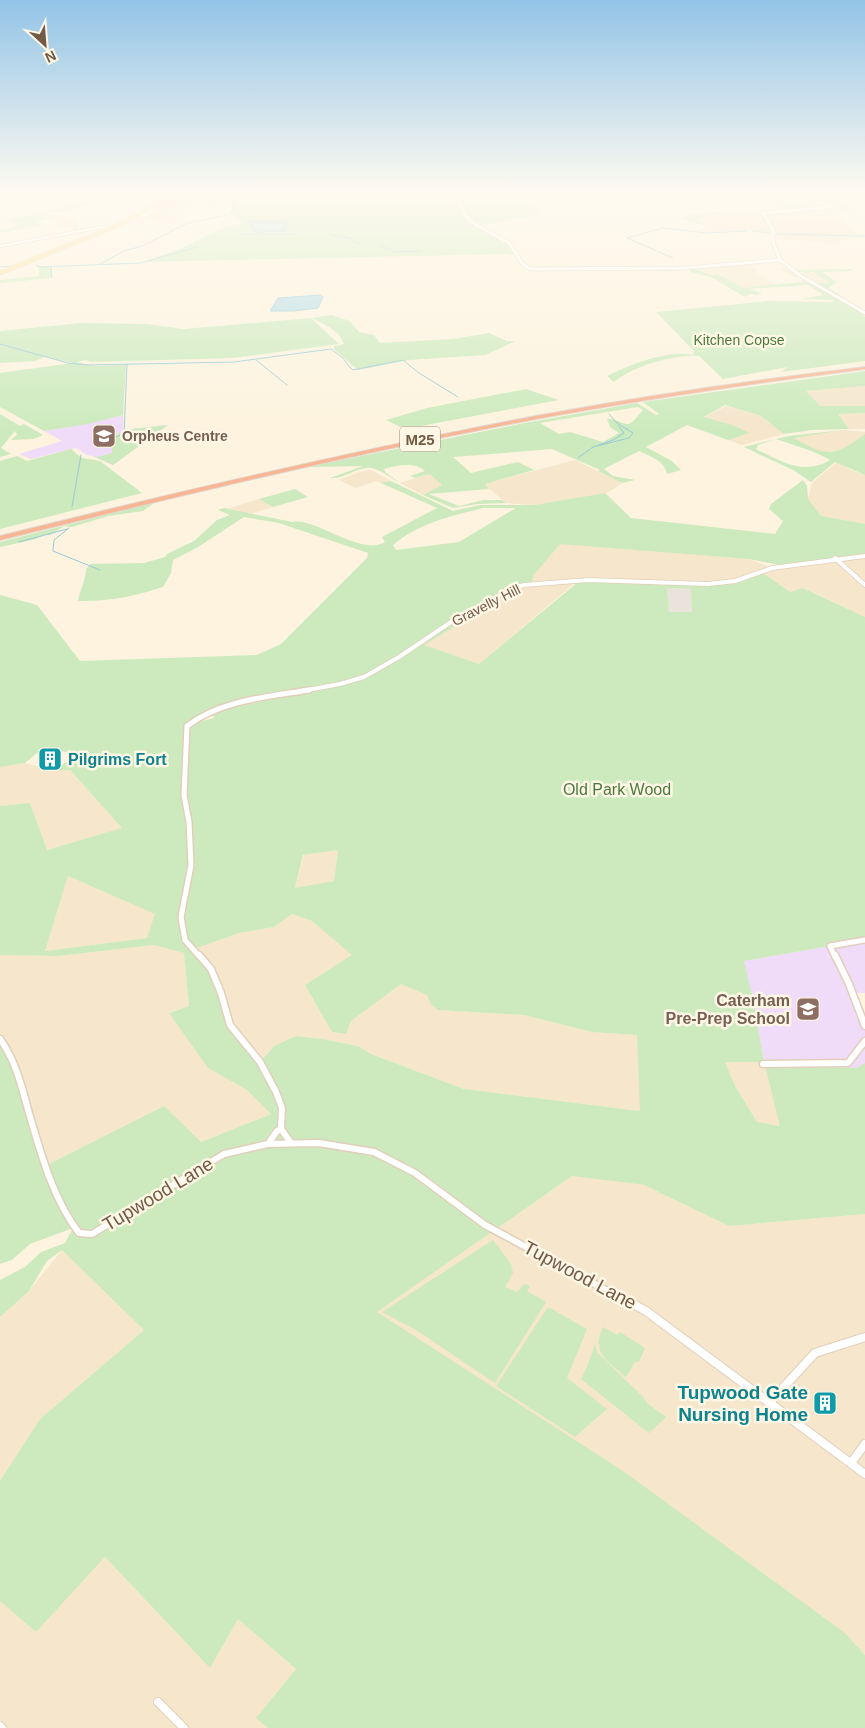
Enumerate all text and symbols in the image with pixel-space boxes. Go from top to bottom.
north arrow [20,20,70,70]
text: N [43,47,59,66]
park label: Kitchen Copse [693,332,785,348]
school or university icon: Orpheus Centre [91,423,117,449]
road number: M25 [400,426,440,452]
place label: Orpheus Centre [122,428,228,444]
street label: Gravelly Hill [449,581,523,629]
building icon: Pilgrims Fort [37,746,63,772]
place label: Pilgrims Fort [68,751,167,768]
park label: Old Park Wood [563,781,671,798]
place label: Caterham Pre-Prep School [666,992,790,1027]
school or university icon: Caterham Pre-Prep School [795,996,821,1022]
street label: Tupwood Lane [99,1153,217,1235]
street label: Tupwood Lane [520,1236,640,1314]
place label: Tupwood Gate Nursing Home [677,1382,808,1425]
building icon: Tupwood Gate Nursing Home [812,1390,838,1416]

